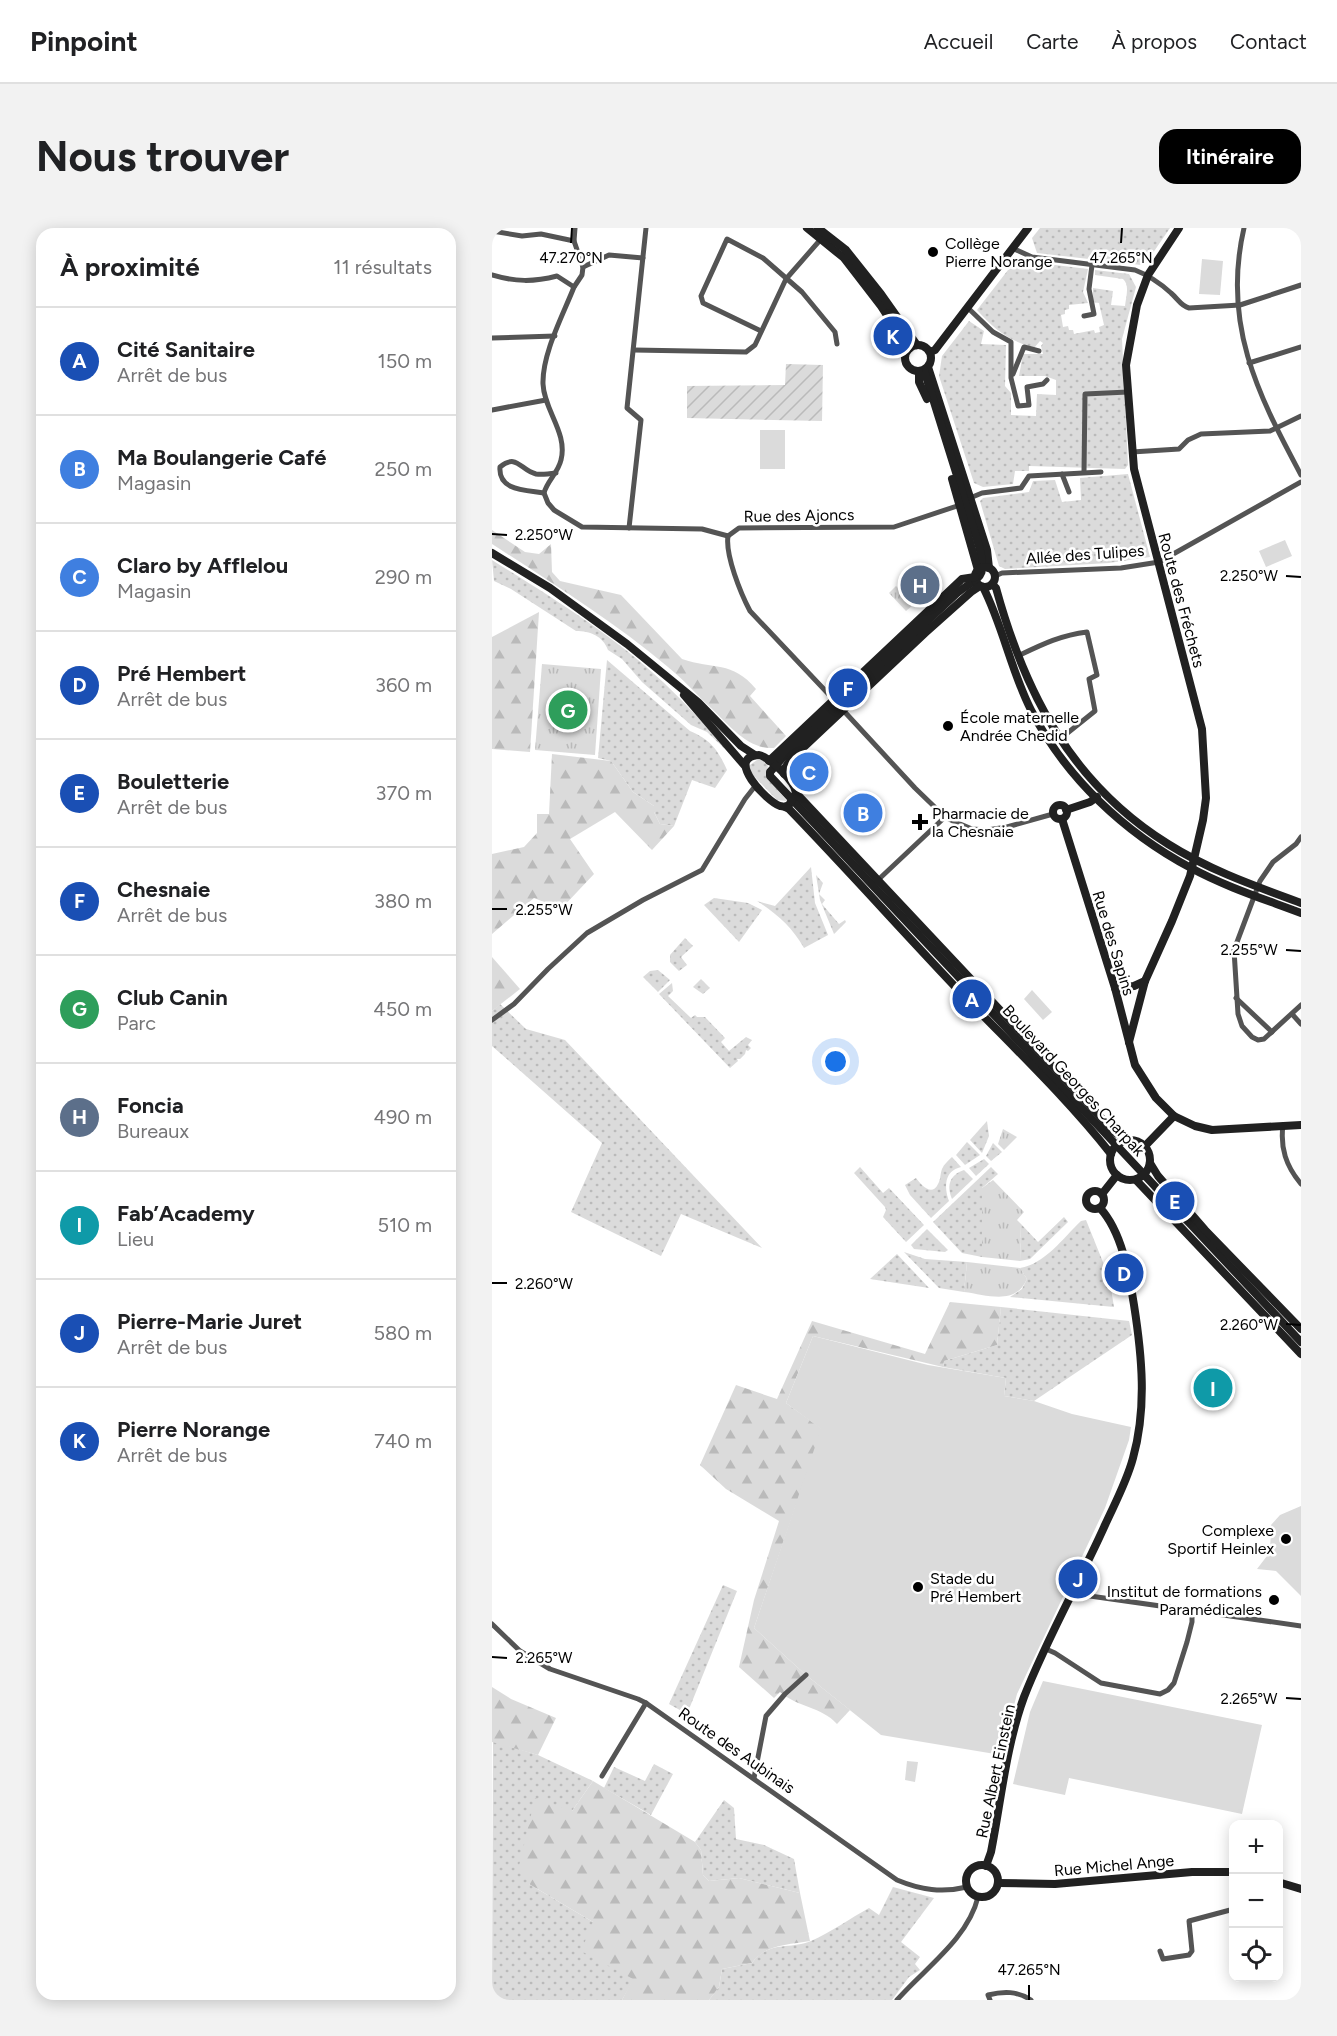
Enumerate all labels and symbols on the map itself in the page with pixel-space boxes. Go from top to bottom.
place label: Collège Pierre Norange [945,234,1053,271]
marker: Collège Pierre Norange [926,245,940,259]
text: 47.270°N [539,249,603,267]
text: 47.265°N [1089,249,1153,267]
pin: K [874,314,912,358]
street label: Rue des Ajoncs [744,505,854,526]
text: 2.250°W [515,526,574,544]
street label: Route des Fréchets [1154,531,1209,670]
street label: Allée des Tulipes [1025,541,1145,568]
pin: H [900,562,940,608]
text: 2.250°W [1220,567,1279,585]
pin: F [828,666,868,710]
pin: G [548,688,588,732]
place label: École maternelle Andrée Chedid [960,708,1079,745]
marker: École maternelle Andrée Chedid [941,719,955,733]
pin: C [790,750,828,794]
pin: B [844,790,883,836]
place label: Pharmacie de la Chesnaie [932,804,1029,841]
marker: Pharmacie de la Chesnaie [913,815,927,829]
street label: Rue des Sapins [1089,888,1138,998]
text: 2.255°W [515,901,573,919]
text: 2.255°W [1220,941,1278,959]
pin: A [952,976,992,1022]
street label: Boulevard Georges Charpak [999,1001,1149,1160]
your location [821,1047,850,1076]
pin: E [1156,1178,1194,1224]
pin: D [1104,1250,1144,1296]
text: 2.260°W [515,1275,574,1293]
text: 2.260°W [1220,1316,1279,1334]
pin: I [1194,1366,1232,1410]
place label: Complexe Sportif Heinlex [1167,1521,1274,1558]
marker: Complexe Sportif Heinlex [1279,1532,1293,1546]
pin: J [1058,1556,1098,1602]
place label: Stade du Pré Hembert [930,1569,1021,1606]
marker: Stade du Pré Hembert [911,1580,925,1594]
place label: Institut de formations Paramédicales [1107,1582,1262,1619]
marker: Institut de formations Paramédicales [1267,1593,1281,1607]
text: 2.265°W [516,1649,573,1667]
text: 2.265°W [1221,1690,1278,1708]
street label: Rue Albert Einstein [972,1702,1019,1840]
street label: Route des Aubinais [675,1703,798,1798]
street label: Rue Michel Ange [1053,1851,1175,1880]
text: 47.265°N [997,1961,1061,1979]

